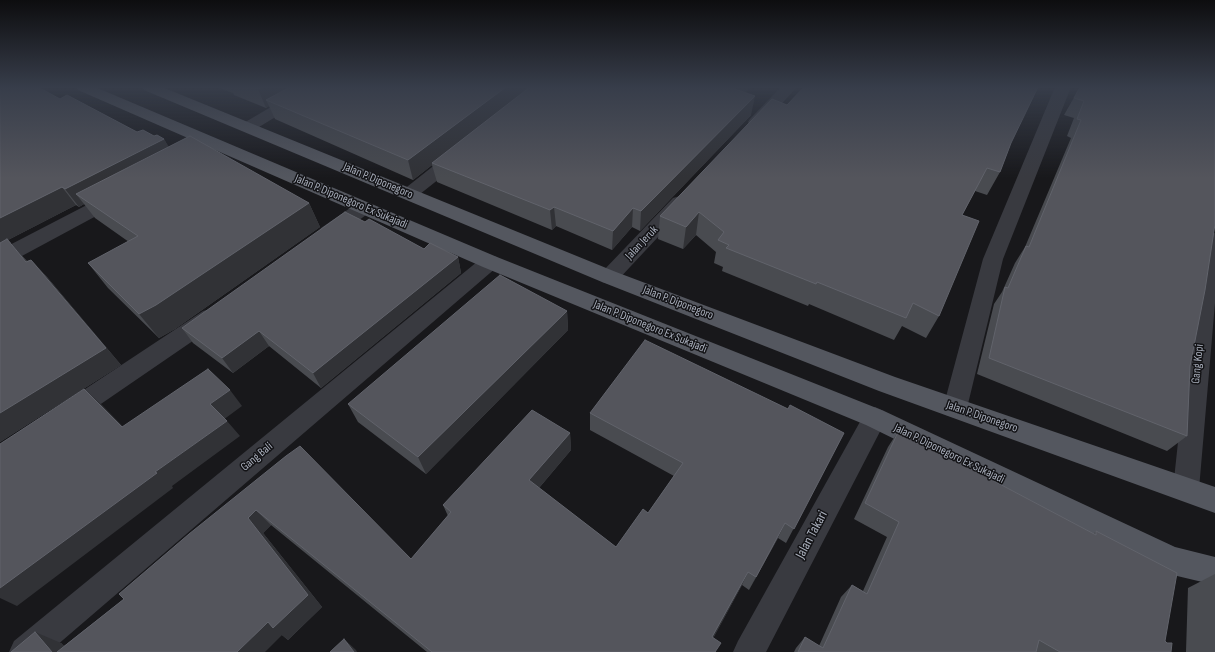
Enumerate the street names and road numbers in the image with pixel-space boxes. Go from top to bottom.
street label: Jalan P. Diponegoro [341,160,415,202]
street label: Jalan P. Diponegoro Ex Sukajadi [292,172,410,232]
street label: Jalan Jeruk [623,223,661,263]
street label: Jalan P. Diponegoro [641,283,715,323]
street label: Jalan P. Diponegoro Ex Sukajadi [591,298,709,356]
street label: Gang Kopi [1189,343,1207,385]
street label: Jalan P. Diponegoro [944,398,1020,436]
street label: Jalan P. Diponegoro Ex Sukajadi [891,421,1007,487]
street label: Gang Bali [238,440,276,474]
street label: Jalan Takari [792,508,832,562]

